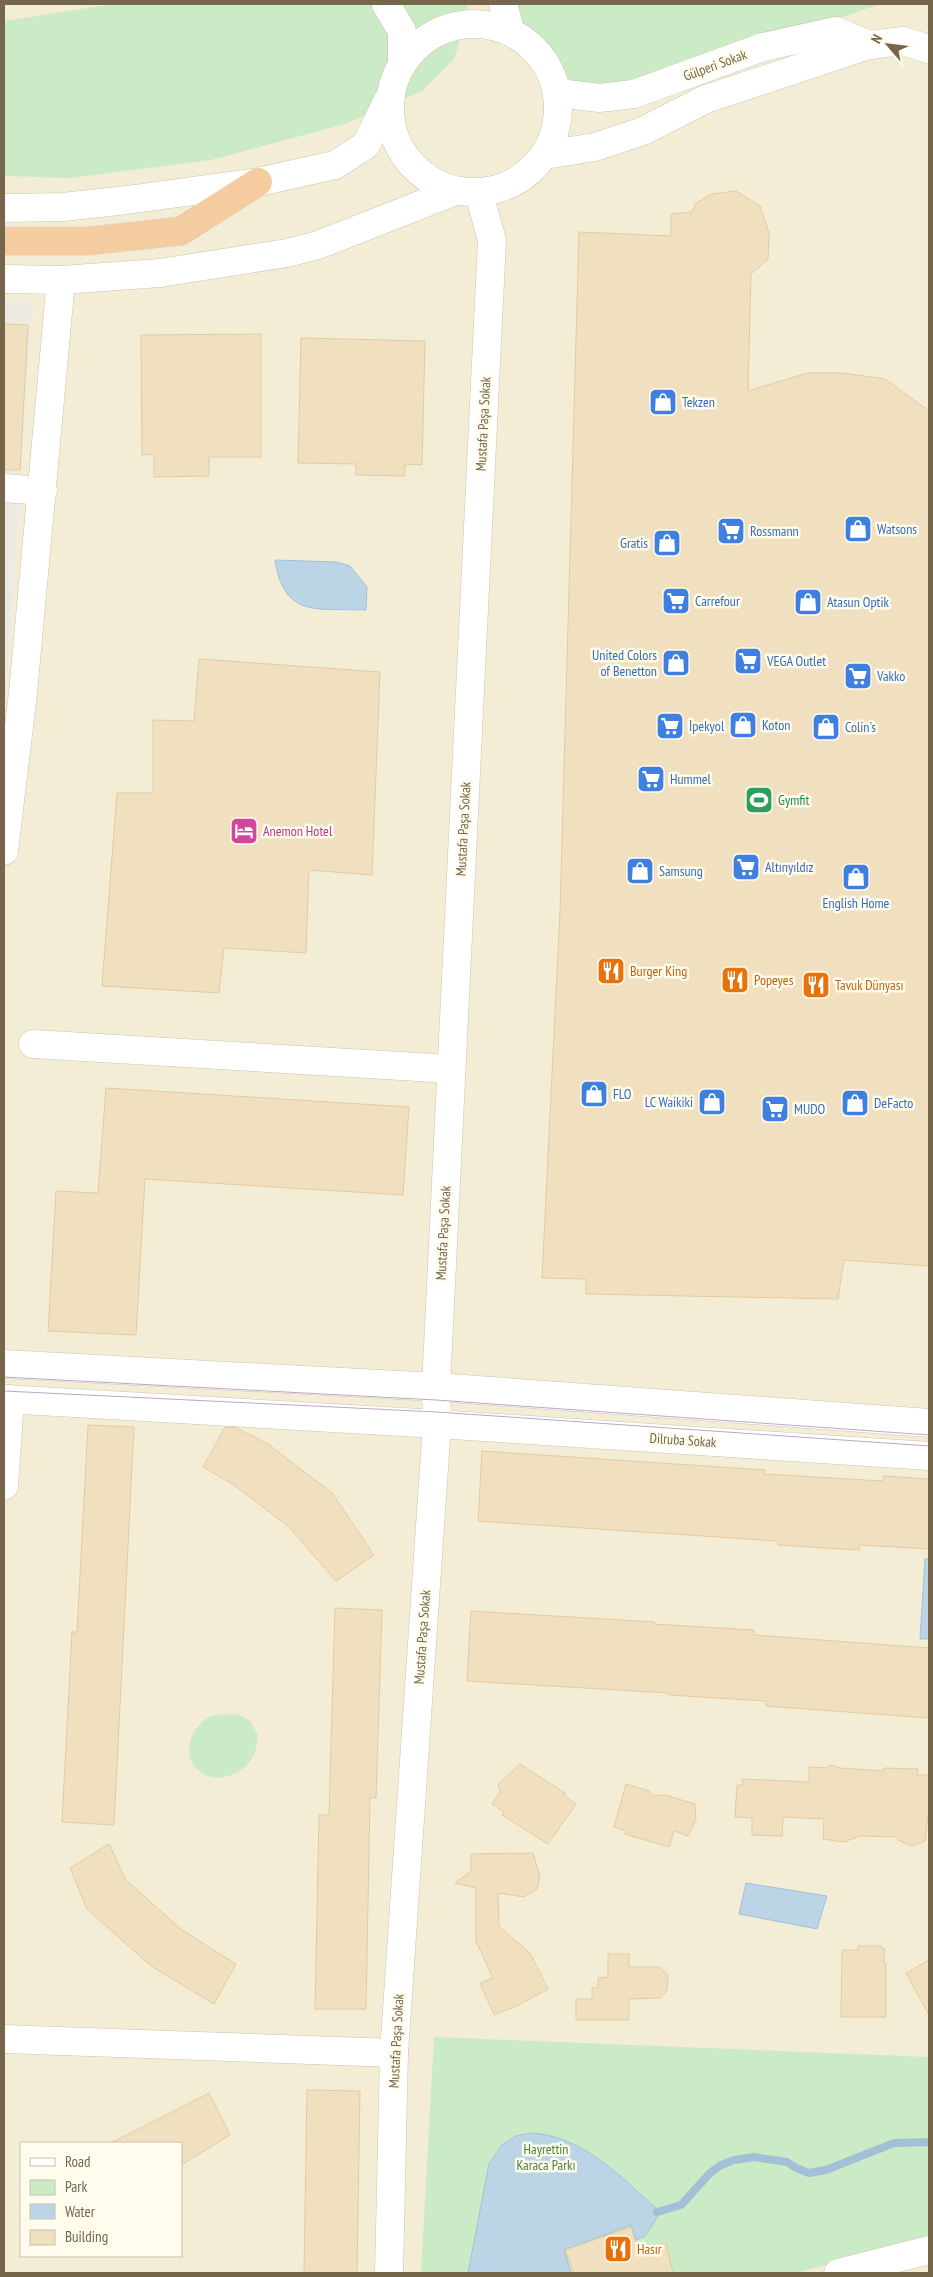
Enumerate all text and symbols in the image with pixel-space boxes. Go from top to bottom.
north arrow [863,20,913,70]
text: N [867,31,886,46]
street label: Gülperi Sokak [681,45,750,85]
street label: Mustafa Paşa Sokak [472,376,494,472]
shop icon: Tekzen [648,387,678,417]
place label: Tekzen [682,393,715,411]
shop icon: Watsons [843,514,873,544]
supermarket icon: Rossmann [716,516,746,546]
place label: Watsons [877,520,917,538]
place label: Rossmann [750,522,799,540]
shop icon: Gratis [652,528,682,558]
place label: Gratis [620,534,648,552]
supermarket icon: Carrefour [661,586,691,616]
shop icon: Atasun Optik [793,587,823,617]
place label: Carrefour [695,592,740,610]
place label: Atasun Optik [827,593,889,611]
place label: United Colors of Benetton [592,646,657,680]
supermarket icon: VEGA Outlet [733,646,763,676]
shop icon: United Colors of Benetton [661,648,691,678]
place label: VEGA Outlet [766,652,826,670]
supermarket icon: Vakko [843,661,873,691]
place label: Vakko [876,667,905,685]
shop icon: Koton [728,710,758,740]
supermarket icon: İpekyol [655,711,685,741]
shop icon: Colin's [811,712,841,742]
place label: Koton [762,716,790,734]
place label: İpekyol [689,717,725,735]
place label: Colin's [845,718,876,736]
supermarket icon: Hummel [636,764,666,794]
place label: Hummel [670,770,712,788]
street label: Mustafa Paşa Sokak [452,781,474,877]
sports icon: Gymfit [744,785,774,815]
place label: Gymfit [778,791,809,809]
hotel icon: Anemon Hotel [229,816,259,846]
place label: Anemon Hotel [263,822,333,840]
supermarket icon: Altınyıldız [731,852,761,882]
shop icon: Samsung [625,856,655,886]
place label: Altınyıldız [765,858,814,876]
place label: Samsung [659,862,703,880]
shop icon: English Home [841,862,871,892]
place label: English Home [823,894,890,912]
restaurant icon: Burger King [596,956,626,986]
place label: Burger King [630,962,687,980]
restaurant icon: Popeyes [720,965,750,995]
restaurant icon: Tavuk Dünyası [801,970,831,1000]
place label: Popeyes [754,971,794,989]
place label: Tavuk Dünyası [835,976,903,994]
shop icon: FLO [579,1079,609,1109]
place label: FLO [613,1085,632,1103]
shop icon: LC Waikiki [697,1087,727,1117]
shop icon: DeFacto [840,1088,870,1118]
place label: LC Waikiki [645,1093,693,1111]
supermarket icon: MUDO [760,1094,790,1124]
place label: DeFacto [874,1094,913,1112]
place label: MUDO [794,1100,826,1118]
street label: Mustafa Paşa Sokak [432,1185,454,1281]
street label: Dilruba Sokak [649,1429,717,1451]
street label: Mustafa Paşa Sokak [410,1589,434,1685]
street label: Mustafa Paşa Sokak [385,1993,407,2089]
park label: Hayrettin Karaca Parkı [516,2140,576,2174]
legend [20,2142,182,2257]
text: Road [65,2152,91,2171]
text: Park [65,2177,87,2196]
text: Water [65,2202,96,2221]
text: Building [65,2227,108,2246]
restaurant icon: Hasır [603,2234,633,2264]
place label: Hasır [637,2240,662,2258]

